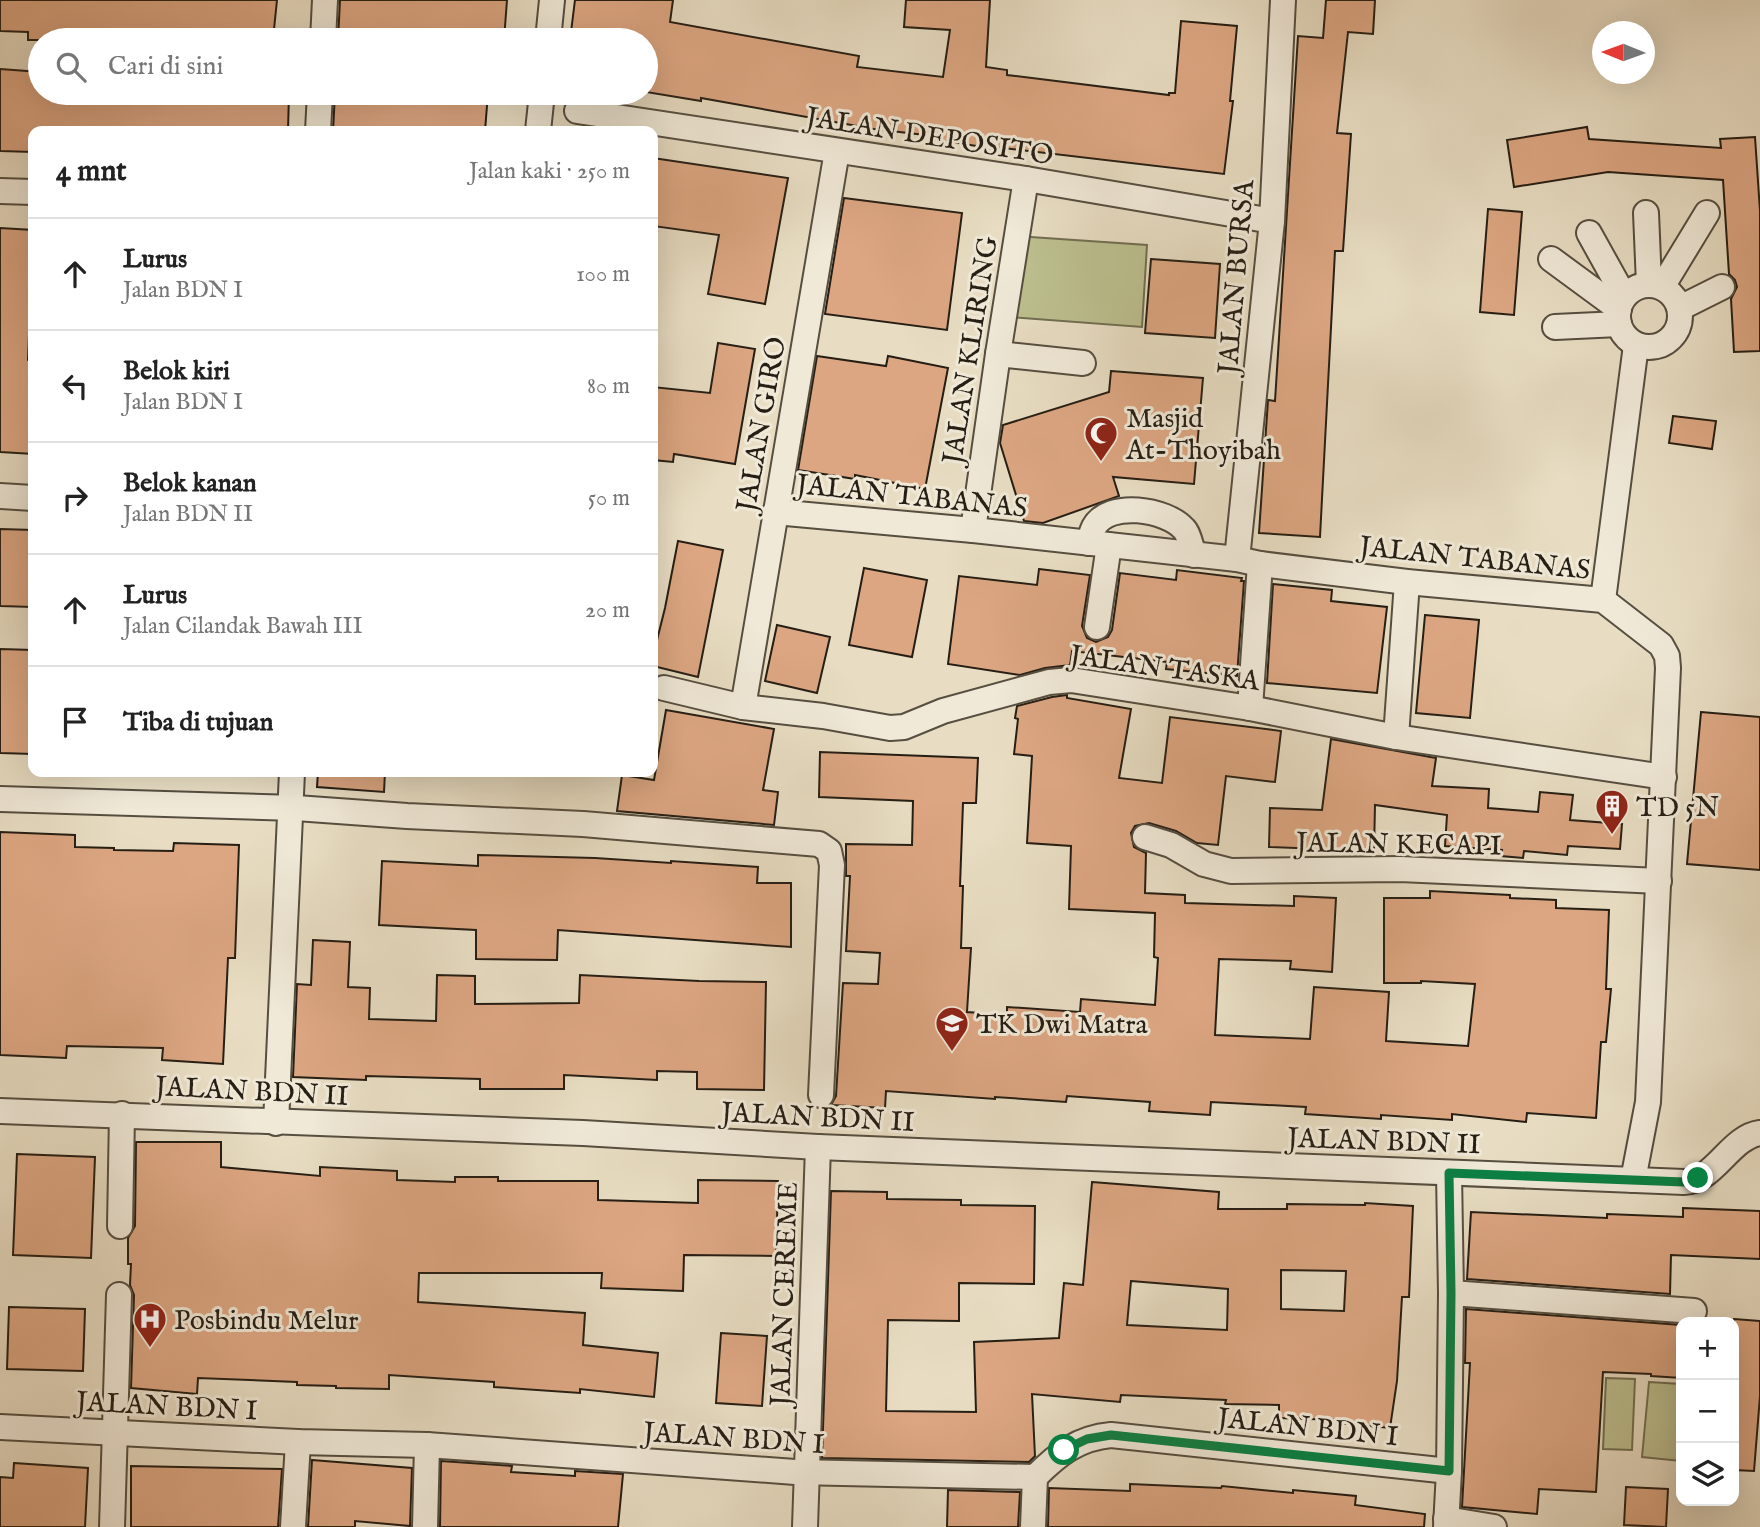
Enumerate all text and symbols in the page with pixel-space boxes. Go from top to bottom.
north arrow [1592,21,1655,84]
search box [28,28,658,105]
icon: search [52,48,90,86]
text: Cari di sini [108,50,223,83]
street label: JALAN DEPOSITO [801,100,1056,174]
text: 4 mnt [56,153,127,191]
text: Jalan kaki · 250 m [469,157,630,186]
street label: JALAN BURSA [1211,177,1264,379]
street label: JALAN KLIRING [936,233,1007,470]
text: Lurus [123,243,187,276]
icon: ahead [56,255,94,293]
text: 100 m [576,260,630,289]
text: Jalan BDN I [123,276,243,305]
street label: JALAN GIRO [729,334,795,518]
text: Belok kiri [123,355,230,388]
icon: left [56,367,94,405]
text: 80 m [587,372,630,401]
text: Jalan BDN I [123,388,243,417]
place label: Masjid At-Thoyibah [1125,402,1281,469]
mosque icon: Masjid At-Thoyibah [1082,414,1120,463]
text: Belok kanan [123,467,257,500]
street label: JALAN TABANAS [792,468,1029,527]
icon: right [56,479,94,517]
text: 50 m [588,484,630,513]
text: Jalan BDN II [123,500,253,529]
street label: JALAN TABANAS [1355,530,1592,589]
text: Lurus [123,579,187,612]
icon: ahead [56,591,94,629]
text: 20 m [585,596,630,625]
text: Jalan Cilandak Bawah III [123,612,363,641]
street label: JALAN TASKA [1065,638,1263,700]
icon: arrive [56,703,94,741]
text: Tiba di tujuan [123,706,273,739]
building icon: TD 5N [1593,787,1631,836]
place label: TD 5N [1636,791,1719,826]
street label: JALAN KECAPI [1293,826,1502,865]
school or university icon: TK Dwi Matra [933,1004,971,1053]
place label: TK Dwi Matra [976,1008,1149,1043]
street label: JALAN BDN II [151,1070,349,1115]
street label: JALAN BDN II [717,1096,915,1141]
street label: JALAN BDN II [1284,1122,1481,1163]
route end [1682,1162,1713,1193]
street label: JALAN CEREME [764,1181,807,1410]
hospital icon: Posbindu Melur [131,1300,169,1349]
place label: Posbindu Melur [174,1304,359,1339]
map controls [1676,1317,1739,1506]
button: + [1676,1317,1739,1380]
button: − [1676,1380,1739,1443]
street label: JALAN BDN I [72,1385,258,1430]
street label: JALAN BDN I [1213,1401,1400,1455]
street label: JALAN BDN I [639,1415,826,1463]
route start [1048,1434,1079,1465]
button: layers [1676,1443,1739,1506]

